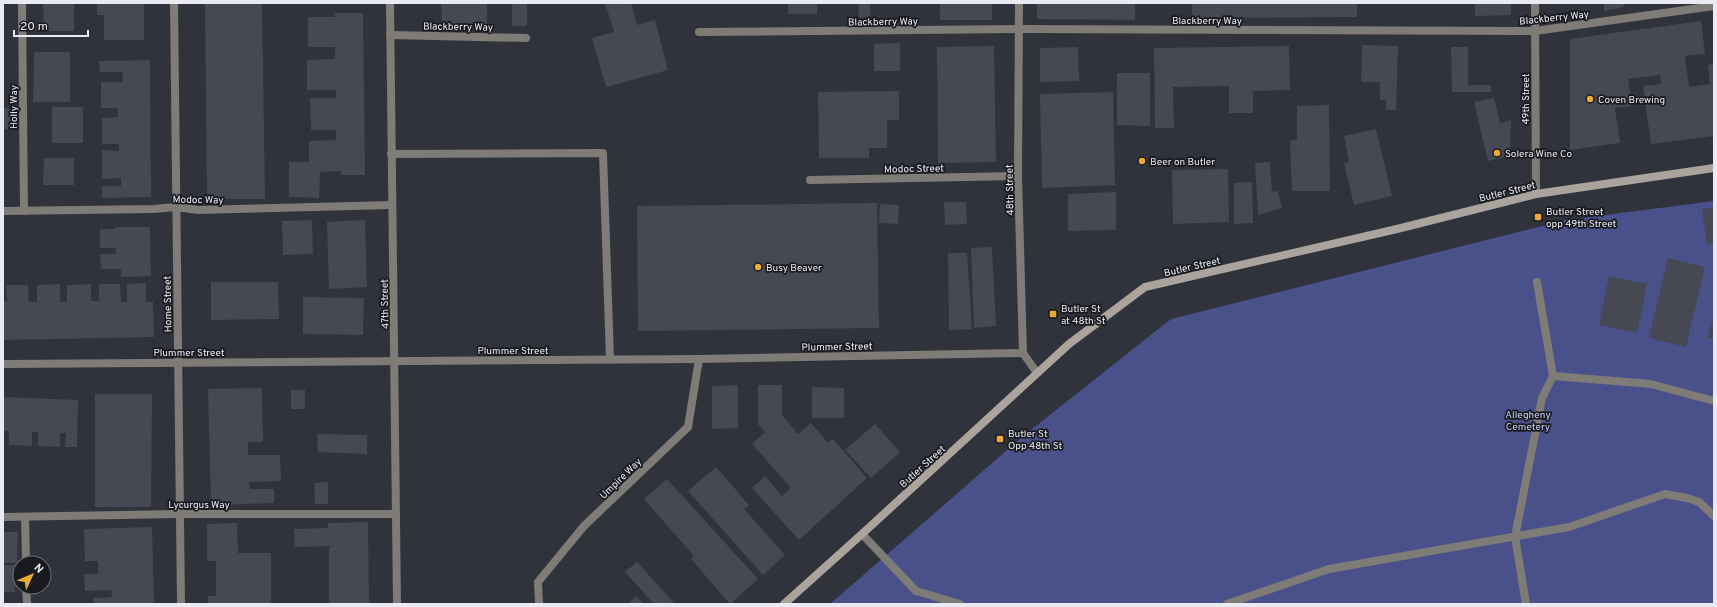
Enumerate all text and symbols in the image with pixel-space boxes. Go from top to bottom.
street label: Blackberry Way [1519,8,1590,29]
scale bar [14,12,88,38]
street label: Blackberry Way [848,15,918,30]
street label: Blackberry Way [1172,15,1242,28]
text: 20 m [20,19,48,35]
street label: Blackberry Way [423,20,493,35]
street label: 49th Street [1520,73,1533,125]
street label: Holly Way [8,85,21,129]
marker: Coven Brewing [1585,94,1595,104]
place label: Coven Brewing [1598,94,1665,107]
marker: Solera Wine Co [1492,148,1502,158]
place label: Solera Wine Co [1505,148,1573,161]
marker: Beer on Butler [1137,156,1147,166]
place label: Beer on Butler [1150,156,1215,169]
street label: Modoc Street [884,162,944,177]
street label: 48th Street [1004,164,1017,216]
street label: Butler Street [1478,179,1537,206]
street label: Modoc Way [172,194,224,207]
place label: Butler Street opp 49th Street [1546,206,1616,231]
marker: Butler Street opp 49th Street [1533,212,1543,222]
street label: Butler Street [1163,255,1222,280]
marker: Busy Beaver [753,262,763,272]
place label: Busy Beaver [766,262,822,275]
street label: Home Street [162,275,175,332]
street label: 47th Street [379,279,392,329]
place label: Butler St at 48th St [1061,303,1106,328]
marker: Butler St at 48th St [1048,309,1058,319]
street label: Plummer Street [801,340,873,355]
street label: Plummer Street [477,345,549,358]
street label: Plummer Street [153,347,225,360]
park label: Allegheny Cemetery [1505,409,1551,434]
place label: Butler St Opp 48th St [1008,428,1063,453]
marker: Butler St Opp 48th St [995,434,1005,444]
street label: Butler Street [897,443,949,491]
street label: Umpire Way [597,456,645,502]
street label: Lycurgus Way [168,499,230,512]
north arrow [12,555,52,595]
text: N [31,561,46,576]

